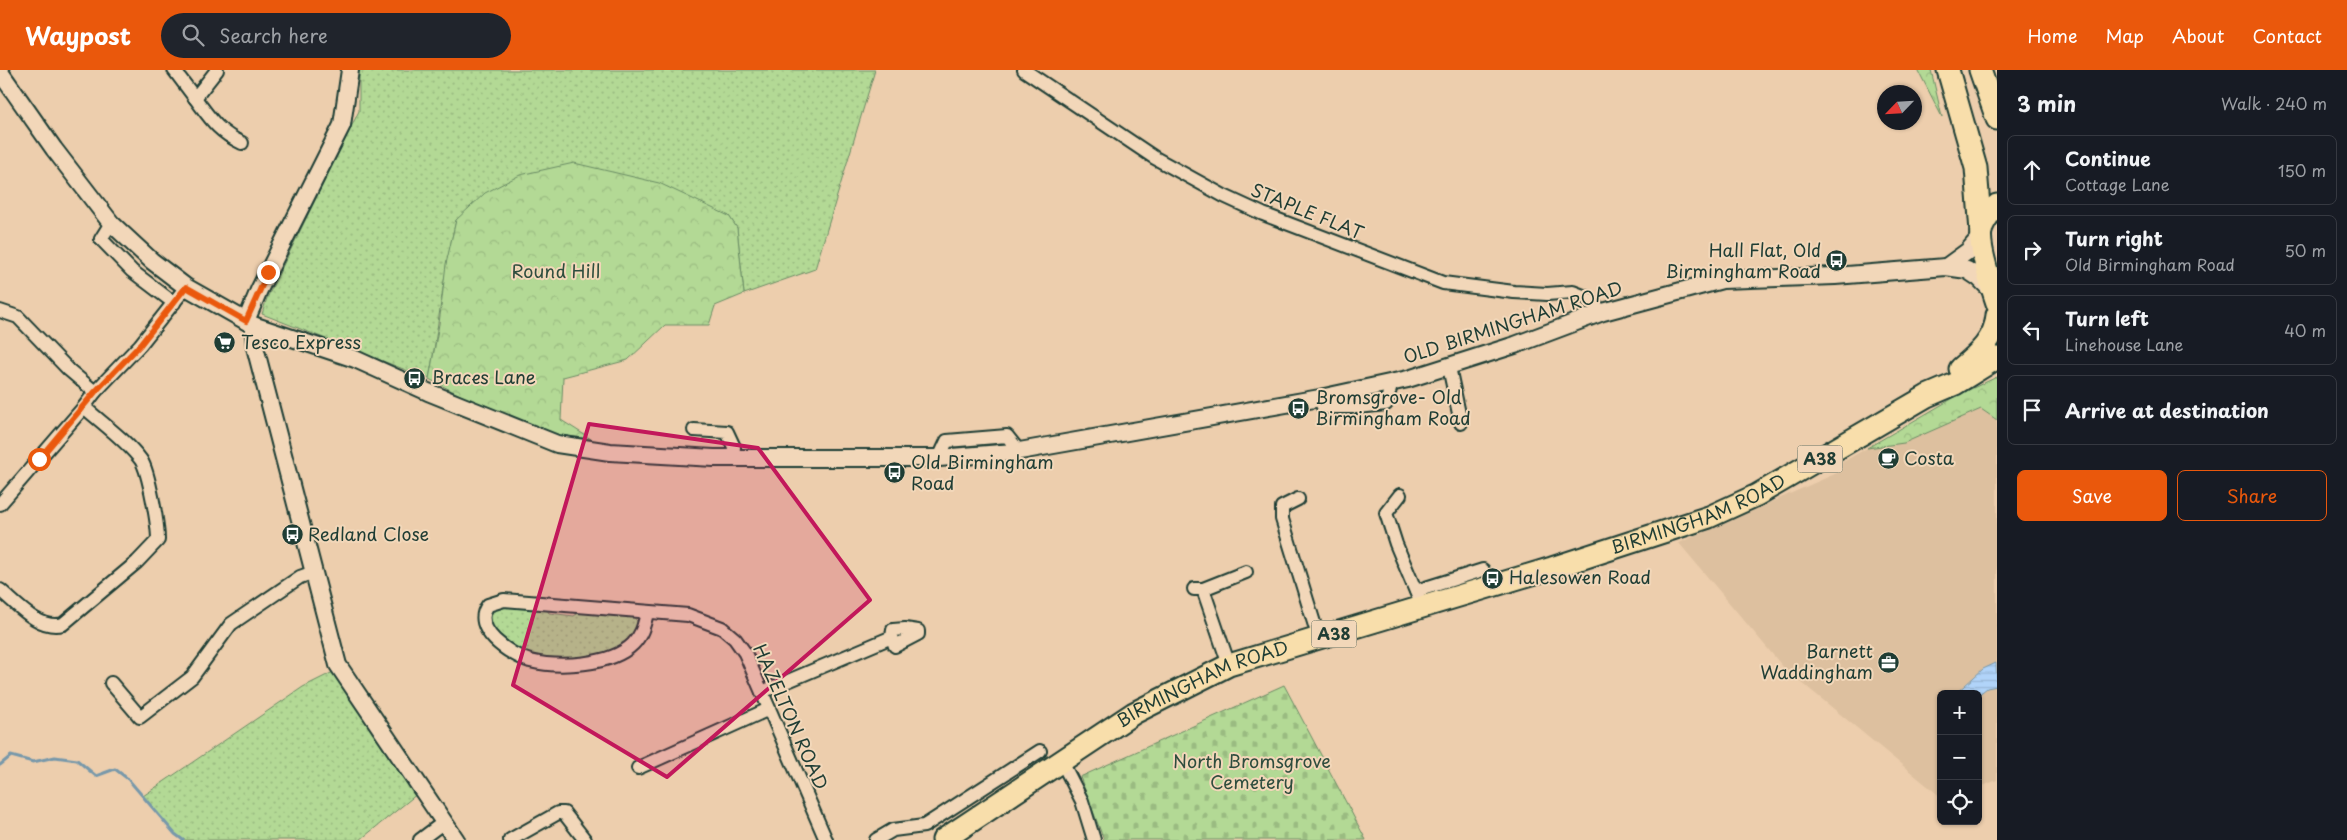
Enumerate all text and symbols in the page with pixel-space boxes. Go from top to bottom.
search box [161,13,511,58]
text: Waypost [25,17,131,53]
icon: search [179,21,207,49]
text: Search here [219,21,328,49]
text: Home [2027,22,2077,49]
text: Map [2105,22,2144,49]
text: About [2172,22,2224,49]
text: Contact [2252,22,2322,49]
north arrow [1877,85,1922,130]
text: 3 min [2017,87,2076,119]
text: Walk · 240 m [2221,91,2327,115]
text: Continue [2065,144,2151,172]
icon: ahead [2018,156,2046,184]
text: 150 m [2278,158,2326,182]
text: Cottage Lane [2065,172,2170,196]
street label: STAPLE FLAT [1247,176,1369,246]
text: Turn right [2065,224,2163,252]
place label: Hall Flat, Old Birmingham Road [1665,236,1821,284]
icon: right [2018,236,2046,264]
text: 50 m [2285,238,2326,262]
bus stop icon: Hall Flat, Old Birmingham Road [1825,249,1849,273]
text: Old Birmingham Road [2065,252,2235,276]
park label: Round Hill [512,257,600,284]
route end [257,261,280,284]
street label: OLD BIRMINGHAM ROAD [1399,273,1626,370]
text: Turn left [2065,304,2149,332]
icon: left [2018,316,2046,344]
text: 40 m [2284,318,2326,342]
place label: Tesco Express [241,328,361,355]
supermarket icon: Tesco Express [213,331,237,355]
text: Linehouse Lane [2065,332,2184,356]
place label: Braces Lane [431,363,536,390]
bus stop icon: Braces Lane [403,366,427,390]
place label: Bromsgrove- Old Birmingham Road [1315,383,1471,431]
bus stop icon: Bromsgrove- Old Birmingham Road [1287,396,1311,420]
icon: arrive [2018,396,2046,424]
text: Arrive at destination [2065,396,2269,424]
place label: Costa [1904,444,1955,471]
road number: A38 [1798,446,1842,472]
cafe icon: Costa [1876,447,1900,471]
route start [28,448,51,471]
place label: Old Birmingham Road [911,448,1054,496]
bus stop icon: Old Birmingham Road [883,461,907,485]
street label: BIRMINGHAM ROAD [1607,466,1790,560]
button: Save [2017,470,2167,521]
button: Share [2177,470,2327,521]
place label: Redland Close [308,520,429,547]
bus stop icon: Redland Close [280,523,304,547]
place label: Halesowen Road [1509,563,1651,590]
bus stop icon: Halesowen Road [1481,566,1505,590]
road number: A38 [1312,620,1356,648]
street label: BIRMINGHAM ROAD [1110,633,1291,733]
place label: Barnett Waddingham [1760,637,1873,685]
street label: HAZELTON ROAD [747,639,836,794]
office icon: Barnett Waddingham [1877,650,1901,674]
map controls [1937,690,1982,825]
button: + [1937,690,1982,735]
button: − [1937,735,1982,780]
park label: North Bromsgrove Cemetery [1173,747,1331,795]
button: locate [1937,780,1982,825]

